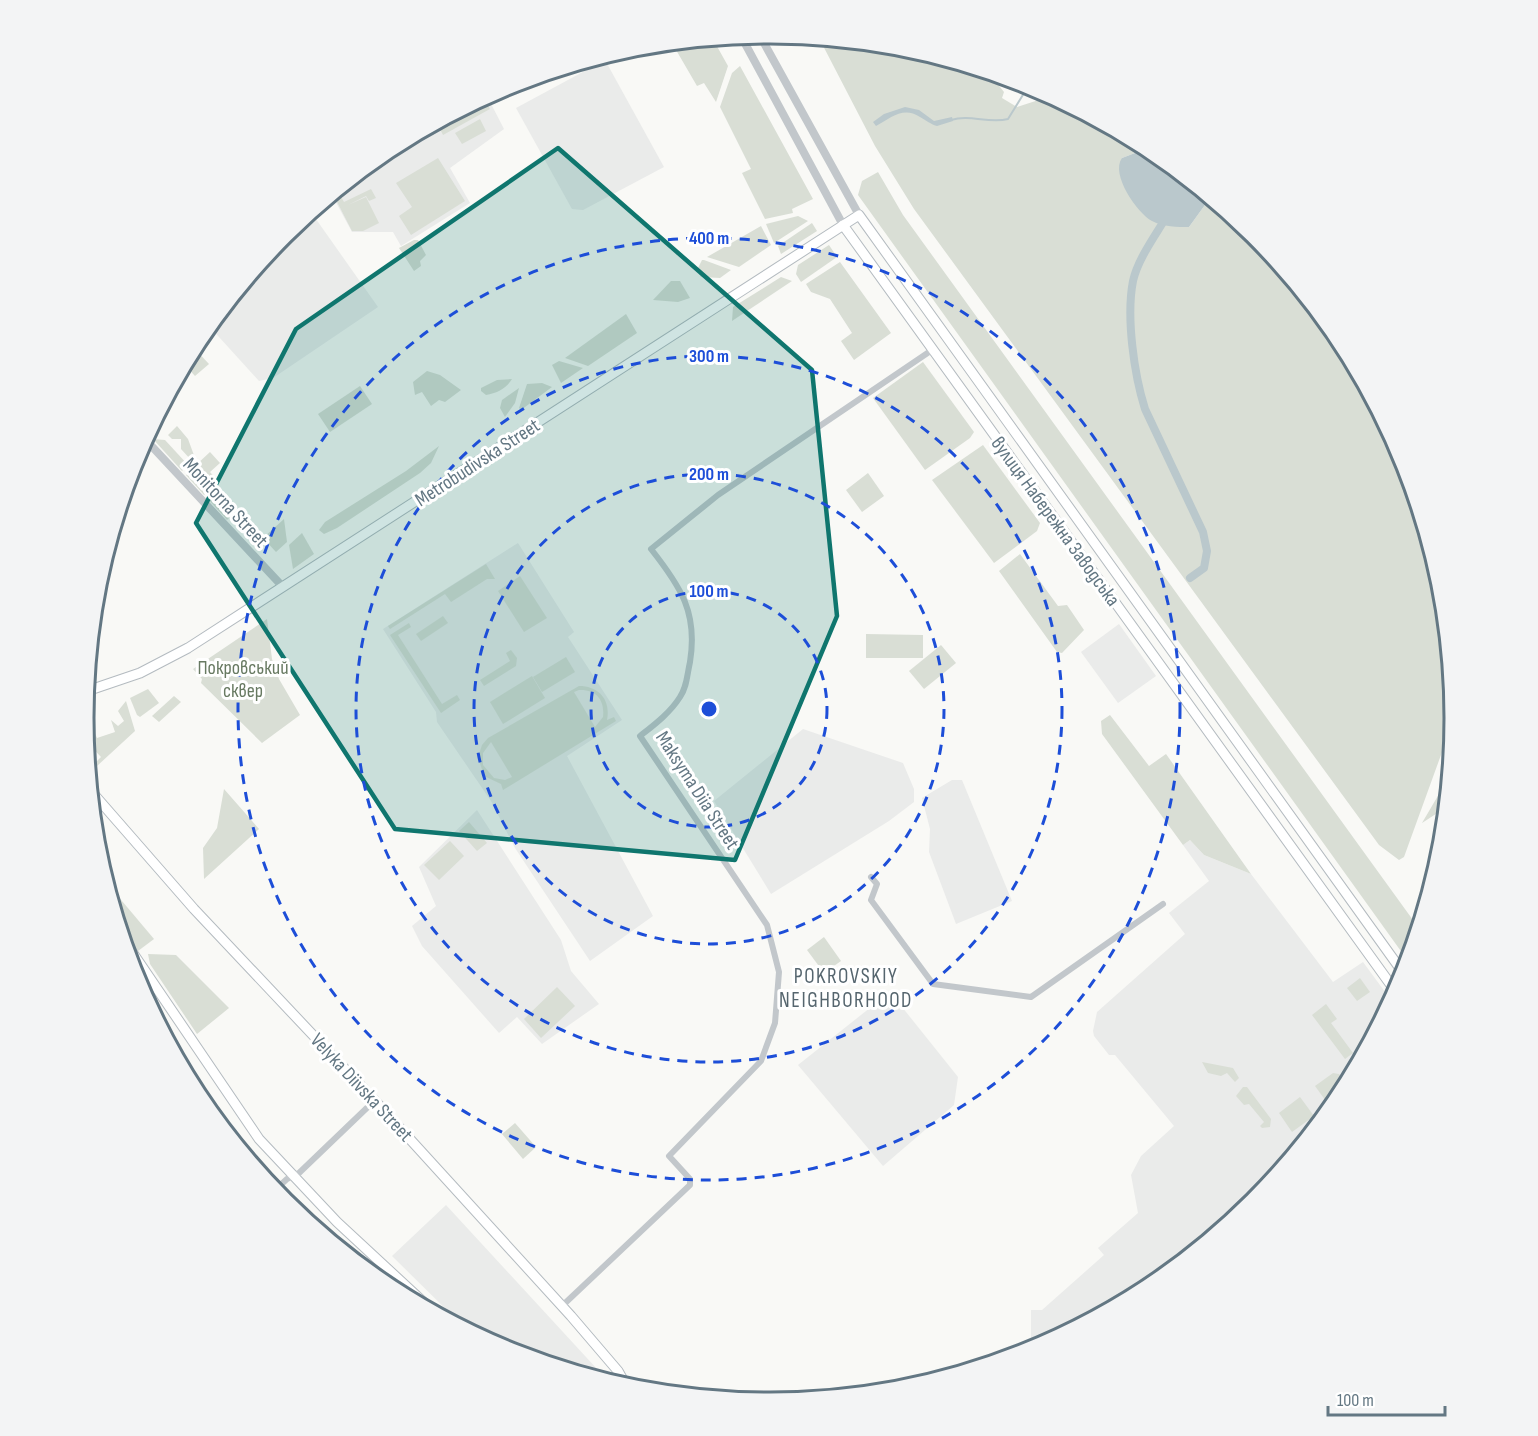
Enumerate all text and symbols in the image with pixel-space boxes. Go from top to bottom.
text: 400 m [689,228,729,249]
text: 300 m [689,346,729,367]
street label: Metrobudivska Street [411,414,544,512]
street label: вулиця Набережна Заводська [986,432,1125,611]
street label: Monitorna Street [178,453,273,553]
text: 200 m [689,464,729,485]
text: 100 m [690,581,729,602]
park label: Покровський сквер [197,656,289,703]
centre of rings [699,699,719,719]
street label: Maksyma Diia Street [650,727,744,854]
district label: POKROVSKIY NEIGHBORHOOD [779,964,913,1013]
street label: Velyka Diivska Street [305,1029,418,1147]
scale bar [1328,1379,1445,1417]
text: 100 m [1337,1390,1374,1411]

